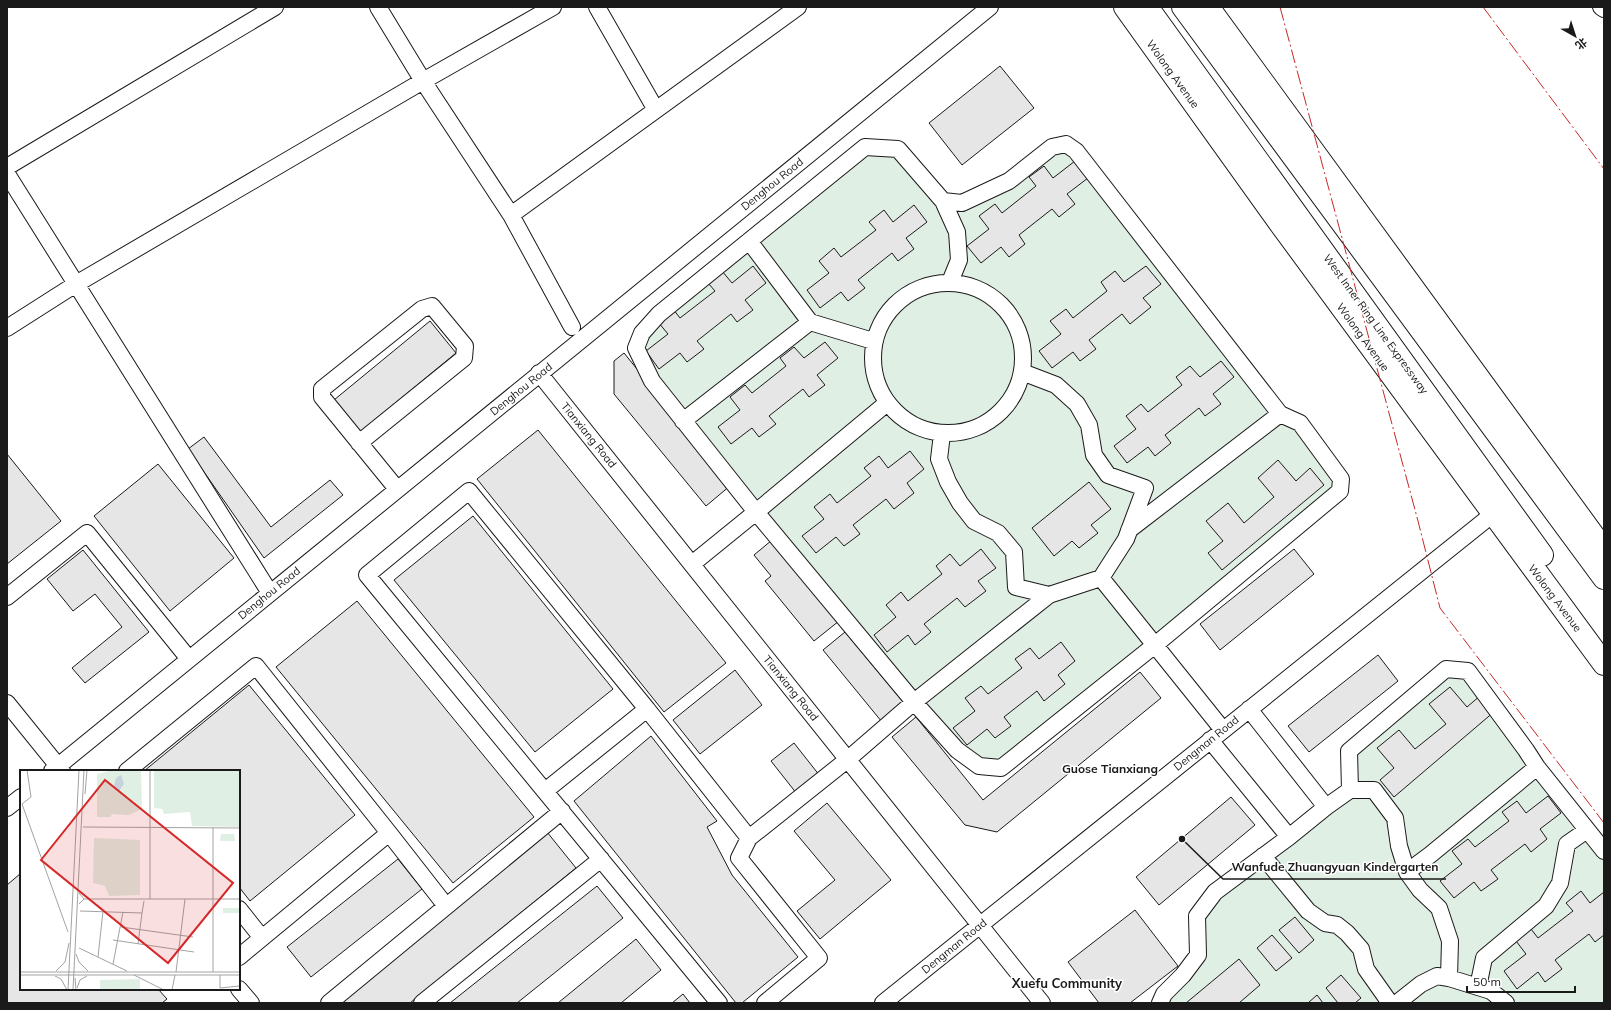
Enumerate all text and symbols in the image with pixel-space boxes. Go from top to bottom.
north arrow [1555,16,1595,56]
text: 北 [1573,35,1590,53]
street label: Wolong Avenue [1144,37,1202,111]
street label: Denghou Road [738,155,806,213]
street label: West Inner Ring Line Expressway [1320,251,1432,397]
street label: Wolong Avenue [1334,300,1392,374]
street label: Denghou Road [487,360,555,418]
street label: Tianxiang Road [558,399,620,471]
street label: Wolong Avenue [1525,561,1585,635]
street label: Denghou Road [235,564,303,622]
street label: Tianxiang Road [760,652,822,724]
street label: Dengman Road [1171,712,1241,774]
district label: Guose Tianxiang [1062,761,1158,776]
inset map [20,770,240,990]
callout: Wanfude Zhuangyuan Kindergarten [1223,855,1446,879]
text: Wanfude Zhuangyuan Kindergarten [1232,859,1439,874]
street label: Dengman Road [919,915,989,977]
scale bar [1467,968,1575,994]
text: 50 m [1473,974,1501,989]
district label: Xuefu Community [1011,975,1123,992]

